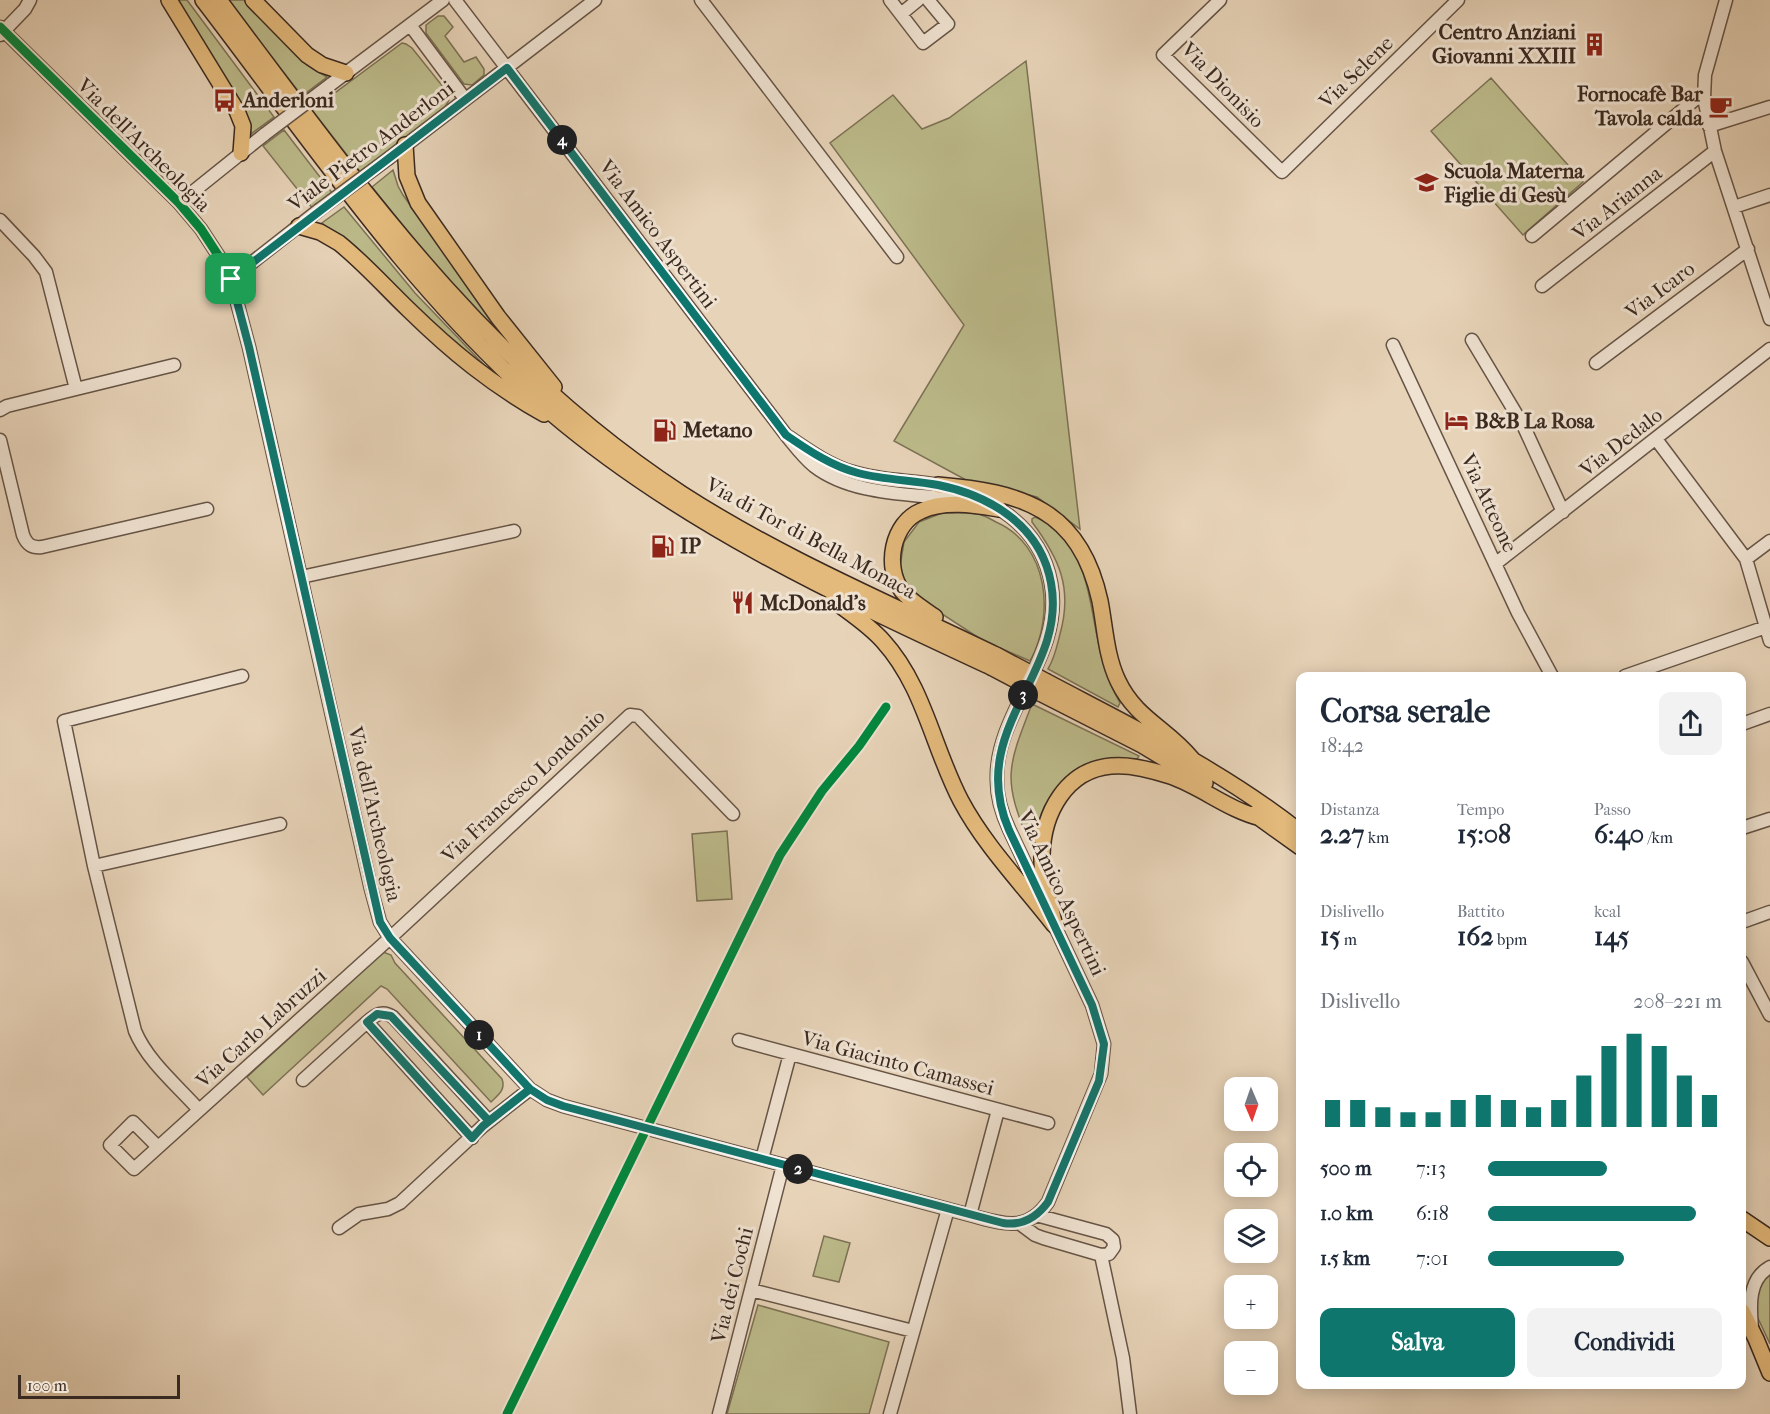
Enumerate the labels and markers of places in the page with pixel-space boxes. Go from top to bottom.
place label: Centro Anziani Giovanni XXIII [1432,20,1577,68]
building icon: Centro Anziani Giovanni XXIII [1581,31,1607,57]
place label: Fornocafè Bar Tavola calda [1576,82,1704,130]
bus stop icon: Anderloni [212,87,238,113]
place label: Anderloni [241,88,335,112]
cafe icon: Fornocafè Bar Tavola calda [1708,93,1734,119]
pin: 4 [547,125,577,155]
place label: Scuola Materna Figlie di Gesù [1443,159,1585,207]
school or university icon: Scuola Materna Figlie di Gesù [1413,170,1439,196]
pin [205,253,256,304]
hotel icon: B&B La Rosa [1444,408,1470,434]
place label: B&B La Rosa [1475,409,1595,433]
fuel station icon: Metano [652,417,678,443]
place label: Metano [682,418,753,442]
fuel station icon: IP [649,533,675,559]
place label: IP [680,534,701,558]
restaurant icon: McDonald's [729,590,755,616]
place label: McDonald's [759,591,866,615]
pin: 3 [1008,680,1038,710]
pin: 1 [464,1020,494,1050]
pin: 2 [783,1154,813,1184]

